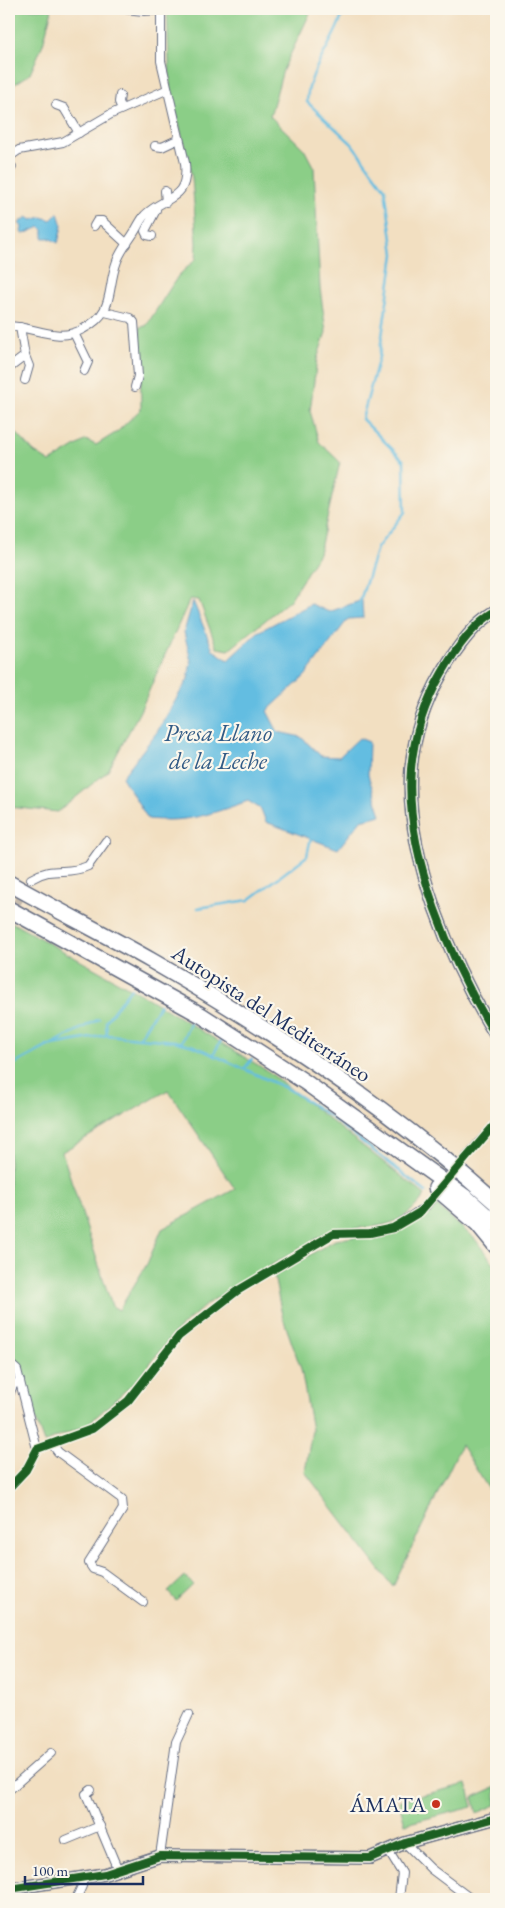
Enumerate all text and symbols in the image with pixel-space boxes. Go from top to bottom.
water label: Presa Llano de la Leche [164,717,272,776]
street label: Autopista del Mediterráneo [166,938,377,1089]
place label: ÁMATA [349,1790,427,1819]
marker: ÁMATA [430,1798,442,1810]
scale bar [25,1853,142,1885]
text: 100 m [32,1861,69,1880]

